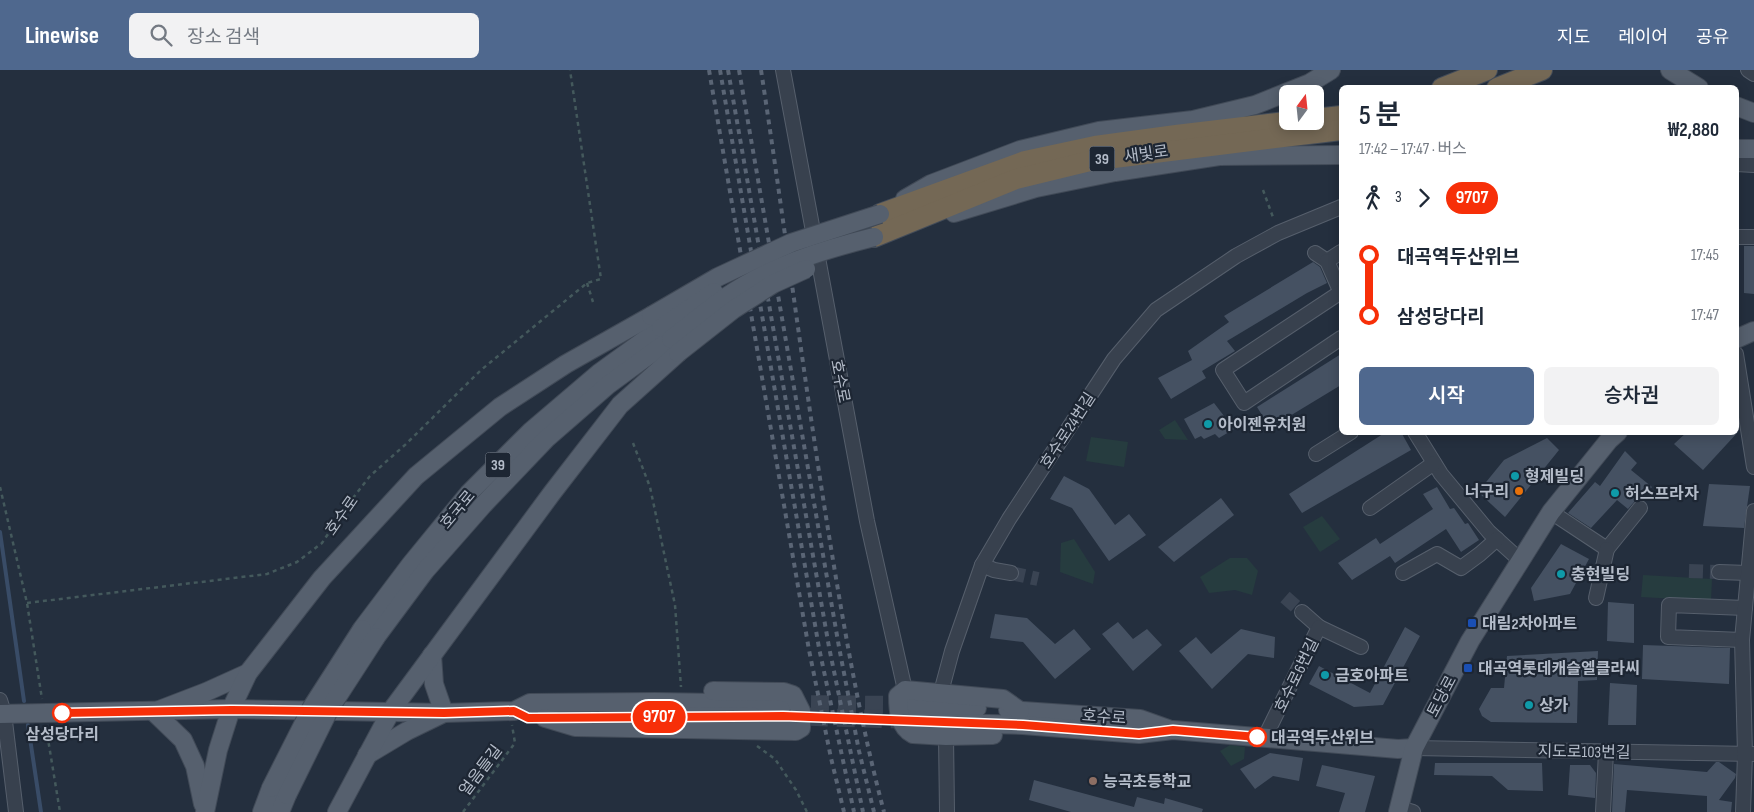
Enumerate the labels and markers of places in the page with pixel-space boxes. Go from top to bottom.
place label: 아이젠유치원 [1218,416,1306,435]
marker: 아이젠유치원 [1202,418,1214,430]
place label: 형제빌딩 [1525,468,1584,487]
marker: 형제빌딩 [1509,470,1521,482]
place label: 너구리 [1465,483,1509,502]
marker: 너구리 [1513,485,1525,497]
place label: 허스프라자 [1625,485,1699,504]
marker: 허스프라자 [1609,487,1621,499]
place label: 충현빌딩 [1571,565,1630,585]
marker: 충현빌딩 [1555,568,1567,580]
place label: 대림2차아파트 [1482,615,1578,634]
marker: 대림2차아파트 [1466,617,1478,629]
place label: 대곡역롯데캐슬엘클라씨 [1478,660,1640,679]
marker: 대곡역롯데캐슬엘클라씨 [1462,662,1474,674]
place label: 금호아파트 [1335,667,1409,686]
marker: 금호아파트 [1319,669,1331,681]
place label: 상가 [1539,697,1569,716]
marker: 상가 [1523,699,1535,711]
marker: 삼성당다리 [52,703,72,723]
place label: 삼성당다리 [25,726,99,745]
marker: 대곡역두산위브 [1247,727,1267,747]
place label: 대곡역두산위브 [1271,729,1374,748]
place label: 능곡초등학교 [1103,772,1192,792]
marker: 능곡초등학교 [1087,775,1099,787]

